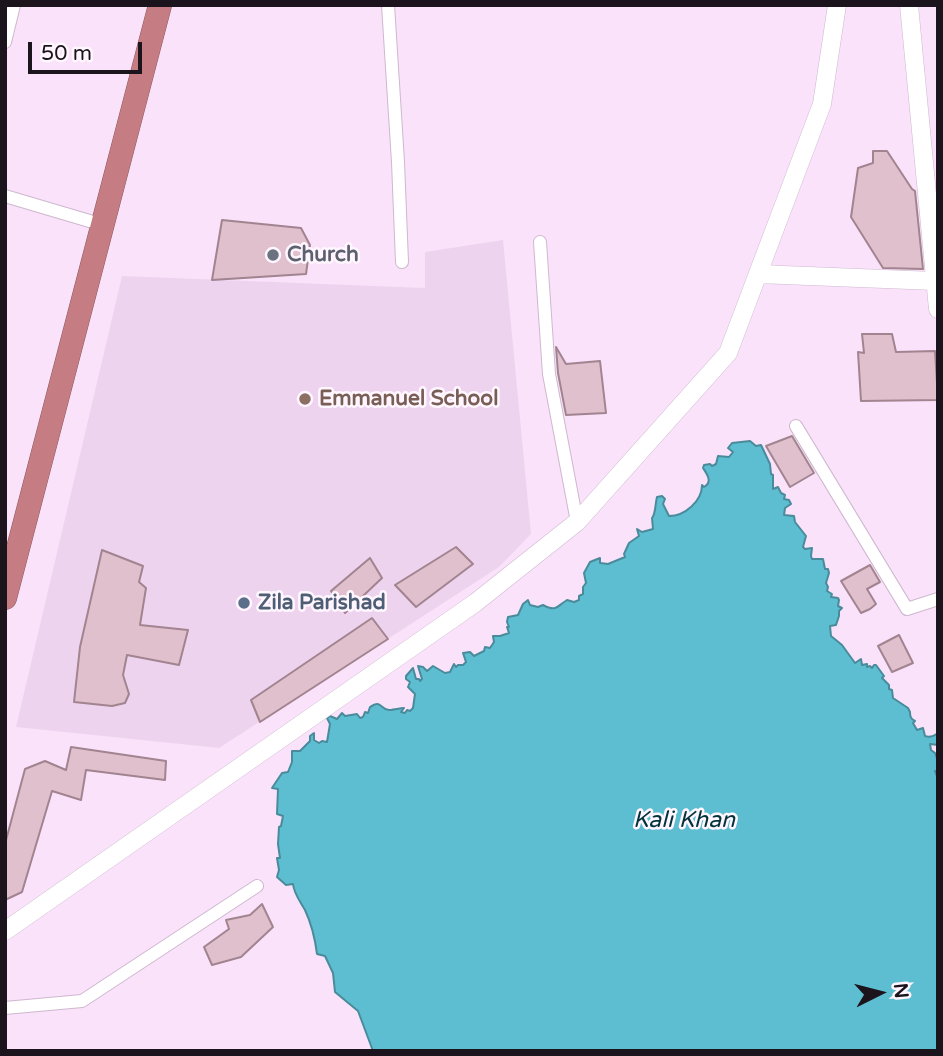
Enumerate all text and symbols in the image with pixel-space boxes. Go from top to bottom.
scale bar [32,28,145,72]
text: 50 m [41,41,92,66]
place label: Church [287,242,359,268]
marker: Church [265,247,281,263]
place label: Emmanuel School [319,386,498,412]
marker: Emmanuel School [297,391,313,407]
place label: Zila Parishad [258,590,386,616]
marker: Zila Parishad [236,595,252,611]
water label: Kali Khan [633,807,735,835]
north arrow [845,958,915,1028]
text: N [889,982,913,1000]

